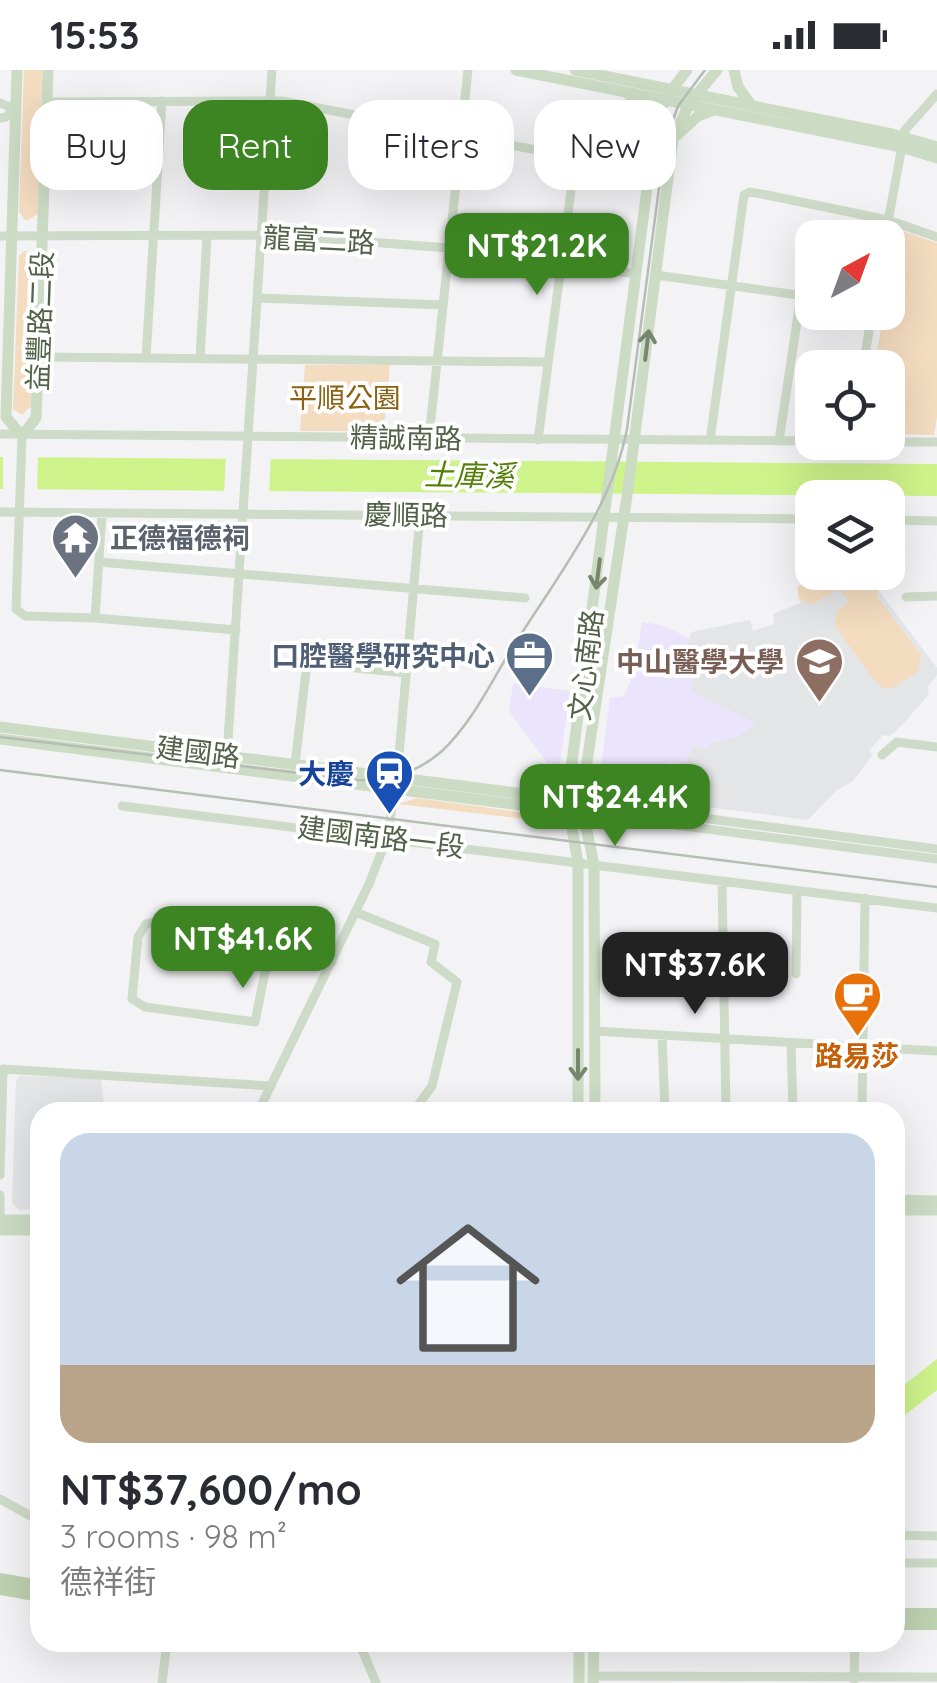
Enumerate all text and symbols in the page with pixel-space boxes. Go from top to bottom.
text: 15:53 [50,11,139,59]
chip: Buy [30,100,163,190]
chip: Rent [183,100,328,190]
chip: Filters [348,100,514,190]
chip: New [534,100,676,190]
pin: NT$21.2K [434,213,640,298]
street label: 龍富二路 [262,219,376,260]
north arrow [795,220,905,330]
map controls [795,220,905,590]
text: NT$21.2K [467,225,607,265]
street label: 益豐路二段 [20,250,59,392]
one-way arrow [638,329,657,362]
button: locate [795,350,905,460]
park label: 平順公園 [289,380,401,415]
street label: 精誠南路 [350,419,462,456]
water label: 土庫溪 [424,455,518,495]
button: layers [795,480,905,590]
street label: 慶順路 [364,496,448,533]
temple icon: 正德福德祠 [49,512,101,580]
place label: 正德福德祠 [110,520,250,555]
one-way arrow [588,557,607,590]
street label: 文心南路 [561,607,610,723]
office icon: 口腔醫學研究中心 [504,630,556,698]
school or university icon: 中山醫學大學 [793,636,845,704]
place label: 口腔醫學研究中心 [271,638,495,673]
place label: 中山醫學大學 [616,644,784,679]
street label: 建國路 [154,729,242,774]
station icon: 大慶 [363,748,415,816]
place label: 大慶 [298,756,354,791]
pin: NT$24.4K [512,764,718,849]
text: NT$24.4K [542,776,688,816]
street label: 建國南路一段 [296,809,467,864]
pin: NT$41.6K [140,906,346,991]
text: NT$41.6K [173,918,313,958]
pin: NT$37.6K [592,932,798,1017]
text: NT$37.6K [624,944,766,984]
cafe icon: 路易莎 [831,970,883,1038]
place label: 路易莎 [815,1038,899,1073]
one-way arrow [568,1048,588,1081]
icon: home [378,1198,558,1378]
text: NT$37,600/mo [60,1463,362,1516]
text: 3 rooms · 98 m² [60,1516,287,1556]
text: 德祥街 [60,1561,156,1601]

